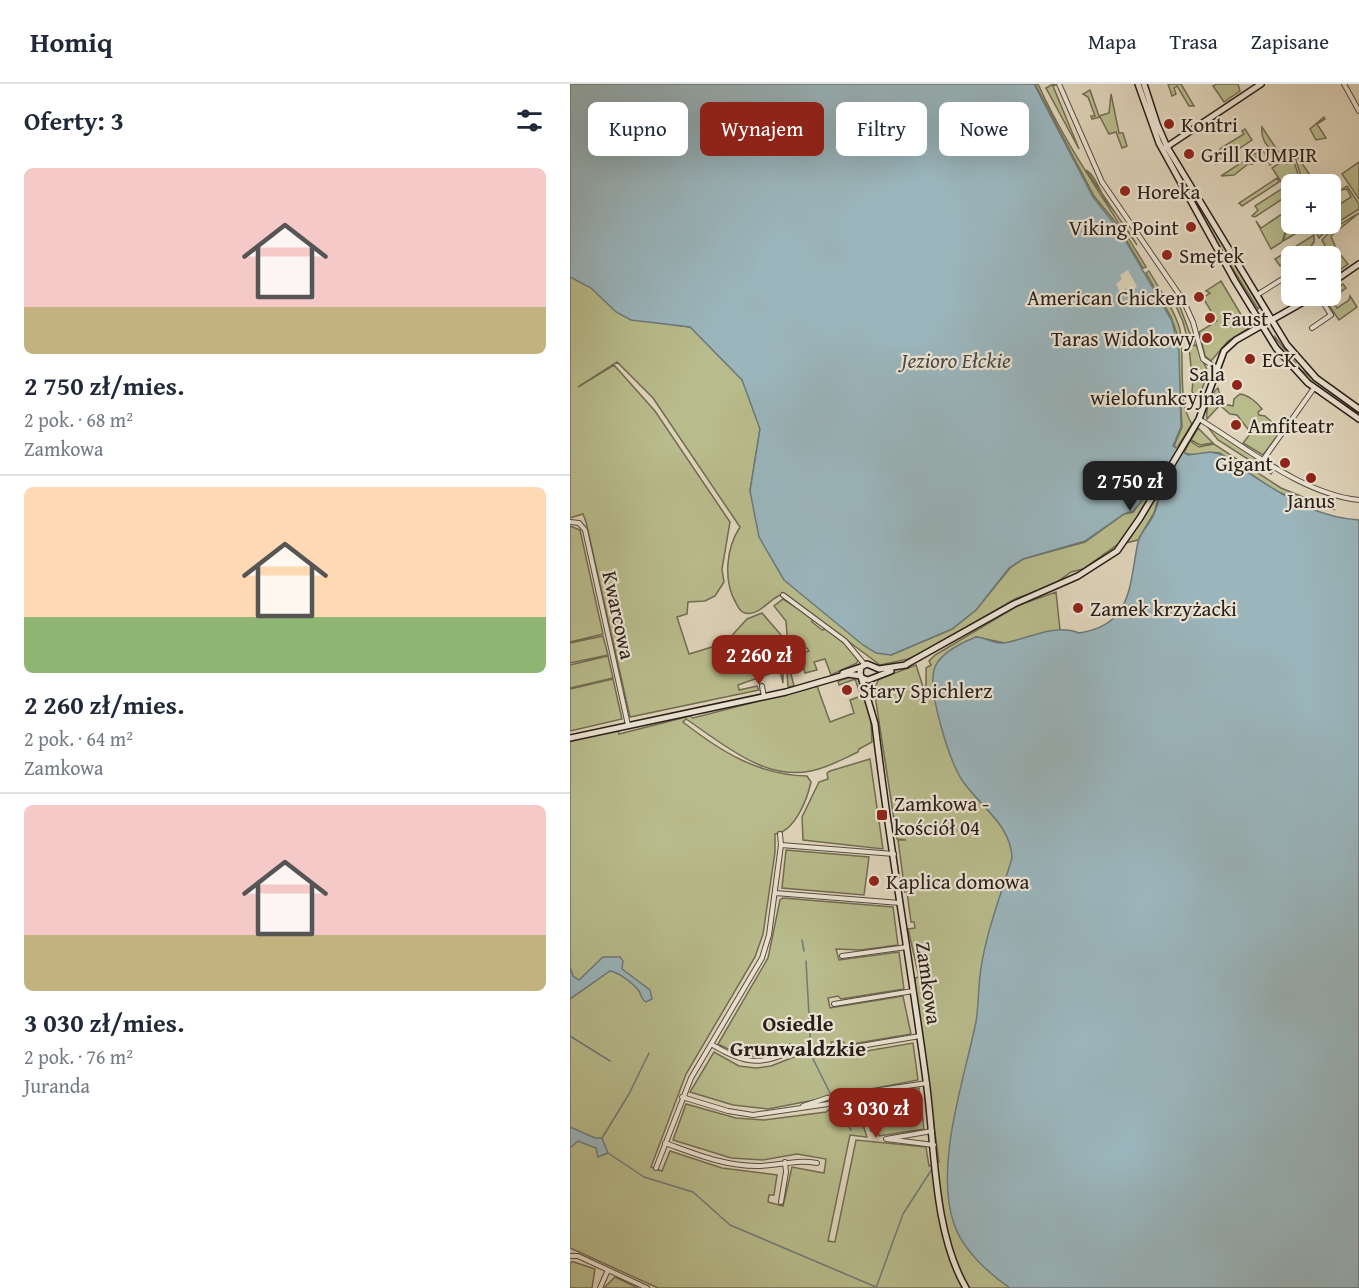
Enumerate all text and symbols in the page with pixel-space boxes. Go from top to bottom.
text: Homiq [30,21,113,62]
text: Mapa [1088,26,1136,57]
text: Trasa [1169,26,1218,57]
text: Zapisane [1251,26,1329,57]
text: Oferty: 3 [24,101,124,140]
chip: Kupno [588,102,688,156]
chip: Wynajem [700,102,824,156]
chip: Filtry [836,102,927,156]
chip: Nowe [939,102,1029,156]
icon: filters [513,104,546,137]
place label: Kontri [1181,109,1238,140]
marker: Kontri [1162,117,1176,131]
place label: Grill KUMPIR [1201,139,1319,170]
marker: Grill KUMPIR [1182,147,1196,161]
map controls [1281,174,1341,306]
button: + [1281,174,1341,234]
place label: Horeka [1137,176,1201,207]
marker: Horeka [1118,184,1132,198]
icon: home [231,207,339,315]
place label: Viking Point [1069,212,1180,243]
marker: Viking Point [1184,220,1198,234]
place label: Smętek [1179,240,1245,271]
button: − [1281,246,1341,306]
marker: Smętek [1160,248,1174,262]
place label: American Chicken [1027,282,1187,313]
marker: American Chicken [1192,290,1206,304]
place label: Faust [1222,303,1269,334]
marker: Faust [1203,311,1217,325]
place label: Taras Widokowy [1051,323,1196,354]
marker: Taras Widokowy [1200,331,1214,345]
water label: Jezioro Ełckie [897,344,1011,376]
place label: ECK [1262,344,1297,375]
marker: ECK [1243,352,1257,366]
place label: Sala wielofunkcyjna [1090,358,1225,413]
text: 2 750 zł/mies. [24,366,184,405]
marker: Sala wielofunkcyjna [1230,378,1244,392]
text: 2 pok. · 68 m² [24,405,133,434]
place label: Amfiteatr [1248,410,1334,441]
marker: Amfiteatr [1229,418,1243,432]
text: Zamkowa [24,434,103,463]
place label: Gigant [1215,448,1274,479]
marker: Gigant [1278,456,1292,470]
pin: 2 750 zł [1068,461,1192,512]
text: 2 750 zł [1097,466,1163,495]
marker: Janus [1304,471,1318,485]
place label: Janus [1284,485,1335,516]
icon: home [231,526,339,634]
street label: Kwarcowa [595,568,643,662]
place label: Zamek krzyżacki [1090,593,1237,624]
marker: Zamek krzyżacki [1071,601,1085,615]
pin: 2 260 zł [697,635,821,686]
text: 2 260 zł [726,640,792,669]
place label: Stary Spichlerz [859,675,992,706]
marker: Stary Spichlerz [840,683,854,697]
text: 2 260 zł/mies. [24,685,184,724]
text: 2 pok. · 64 m² [24,724,133,753]
text: Zamkowa [24,753,103,782]
place label: Zamkowa - kościół 04 [894,788,989,843]
marker: Zamkowa - kościół 04 [875,808,889,822]
icon: home [231,844,339,952]
place label: Kaplica domowa [886,866,1029,897]
marker: Kaplica domowa [867,874,881,888]
street label: Zamkowa [908,940,950,1027]
text: 3 030 zł/mies. [24,1003,184,1042]
district label: Osiedle Grunwaldzkie [730,1007,866,1064]
text: 2 pok. · 76 m² [24,1042,133,1071]
text: Juranda [24,1071,90,1100]
pin: 3 030 zł [814,1088,938,1139]
text: 3 030 zł [843,1093,909,1122]

